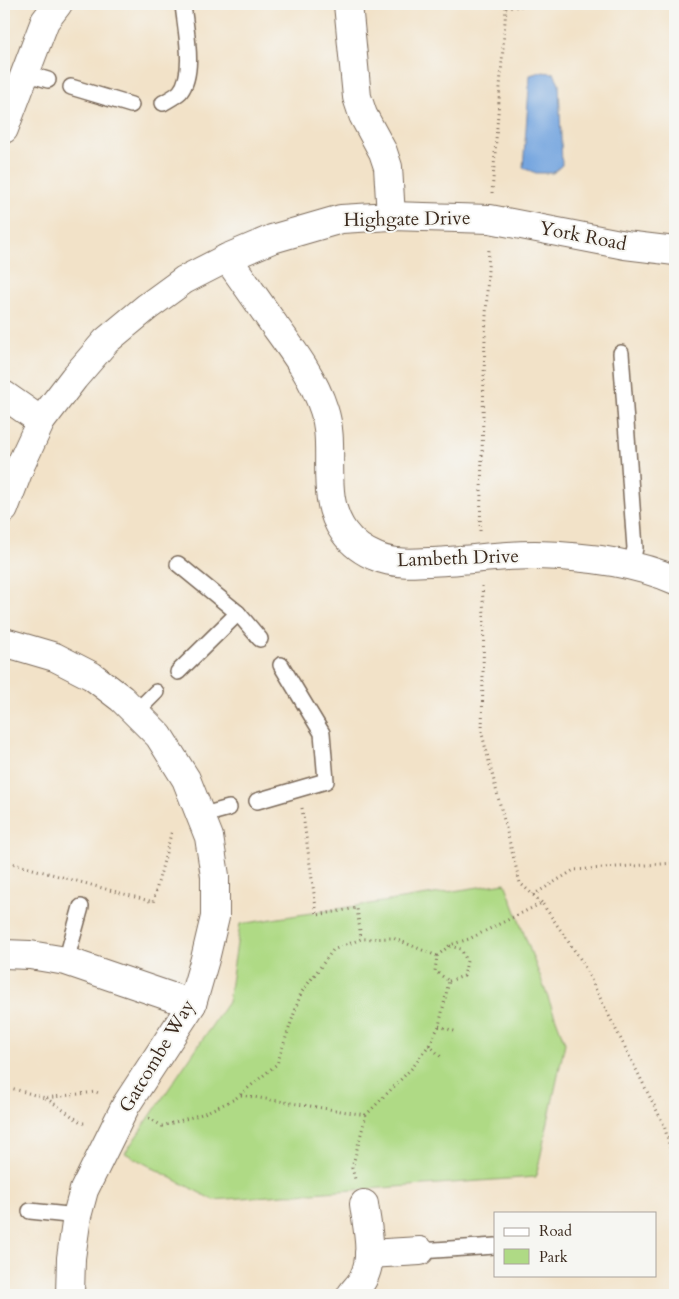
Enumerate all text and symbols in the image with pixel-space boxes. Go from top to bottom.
street label: Highgate Drive [343,205,471,233]
street label: York Road [537,215,629,257]
street label: Lambeth Drive [397,543,519,573]
street label: Gatcombe Way [113,995,201,1117]
legend [494,1212,656,1276]
text: Road [539,1221,572,1241]
text: Park [539,1247,568,1267]

